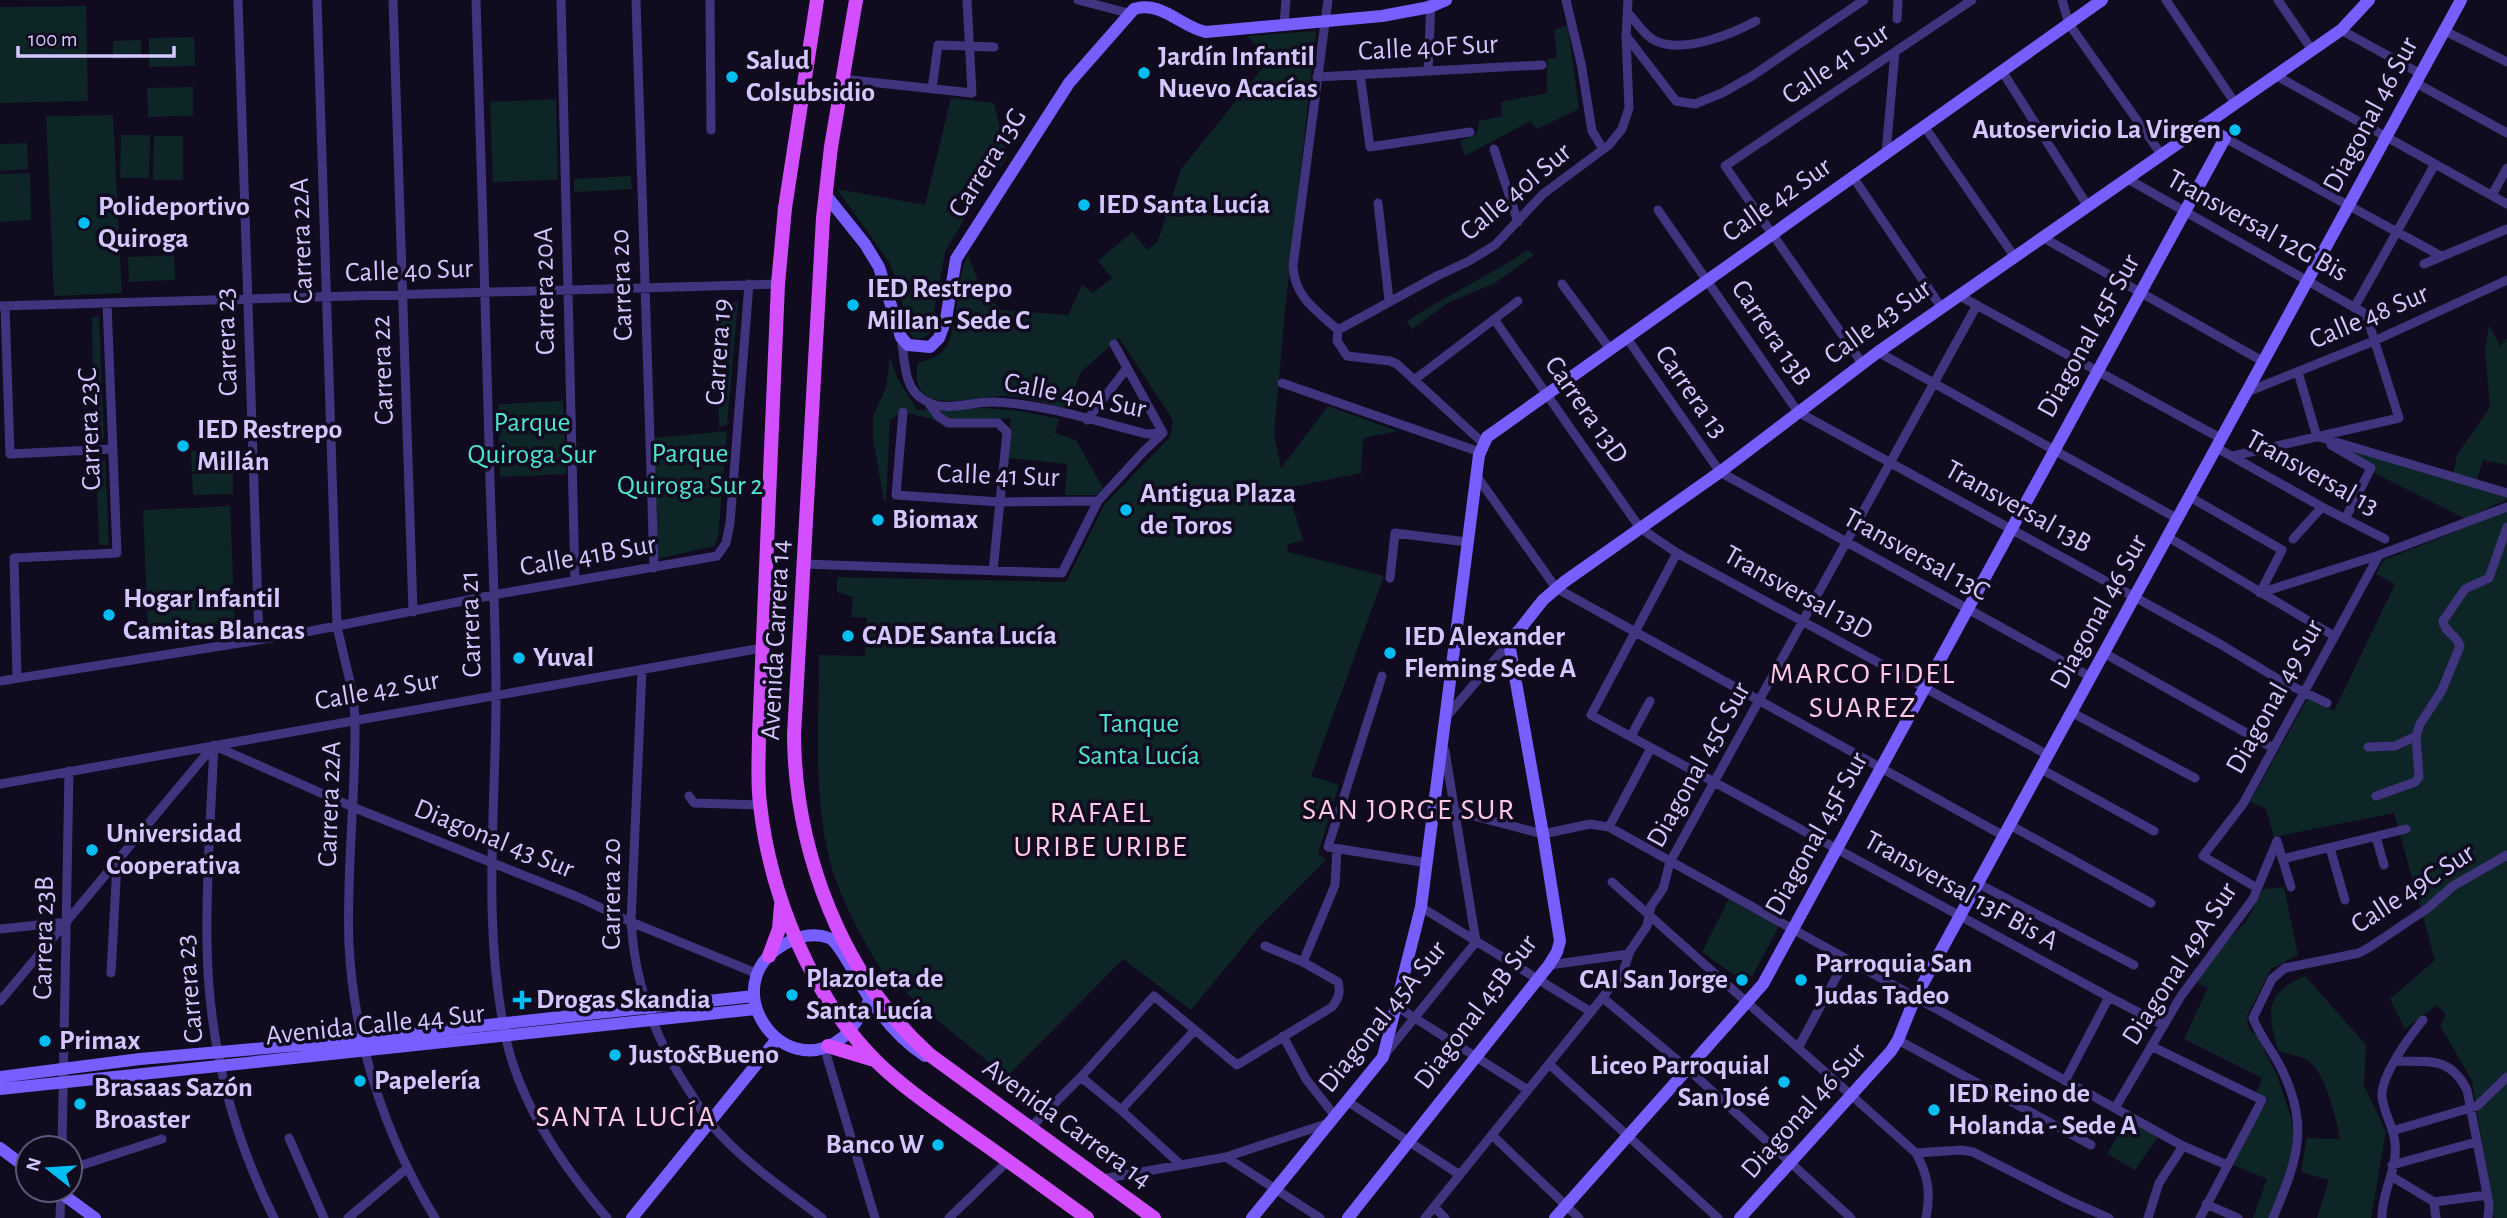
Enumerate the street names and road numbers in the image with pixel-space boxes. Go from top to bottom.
street label: Calle 41 Sur [1777,18,1895,110]
street label: Calle 40F Sur [1357,30,1499,66]
street label: Diagonal 46 Sur [2318,33,2424,197]
street label: Carrera 13G [944,104,1032,222]
street label: Calle 40I Sur [1455,138,1577,246]
street label: Calle 42 Sur [1717,152,1837,248]
street label: Transversal 12G Bis [2162,165,2352,287]
street label: Carrera 22A [286,177,318,305]
street label: Carrera 20A [530,227,560,355]
street label: Carrera 20 [606,229,638,341]
street label: Diagonal 45F Sur [2033,250,2145,422]
street label: Calle 40 Sur [345,255,473,287]
street label: Calle 43 Sur [1819,274,1937,370]
street label: Carrera 13B [1726,275,1816,391]
street label: Calle 48 Sur [2305,279,2433,355]
street label: Carrera 23 [211,287,243,397]
street label: Carrera 19 [701,298,737,406]
street label: Carrera 22 [367,315,399,425]
street label: Carrera 13 [1649,341,1733,443]
street label: Carrera 13D [1539,351,1633,469]
street label: Carrera 23C [74,367,106,491]
street label: Calle 40A Sur [1002,369,1148,423]
street label: Transversal 13 [2241,425,2383,521]
street label: Transversal 13B [1940,455,2096,559]
street label: Calle 41 Sur [936,460,1060,492]
street label: Transversal 13C [1838,503,1994,607]
street label: Calle 41B Sur [518,530,658,582]
street label: Diagonal 46 Sur [2045,530,2153,694]
street label: Avenida Carrera 14 [757,539,795,741]
street label: Transversal 13D [1719,541,1877,645]
street label: Carrera 21 [455,570,487,678]
street label: Diagonal 49 Sur [2221,615,2329,779]
street label: Calle 42 Sur [313,666,441,716]
street label: Diagonal 45C Sur [1642,678,1756,852]
street label: Carrera 22A [314,740,346,868]
street label: Diagonal 45F Sur [1761,748,1873,920]
street label: Diagonal 43 Sur [410,794,578,884]
street label: Transversal 13F Bis A [1859,826,2063,956]
street label: Carrera 20 [598,838,626,950]
street label: Calle 49C Sur [2346,839,2480,939]
street label: Carrera 23B [29,876,59,1000]
street label: Diagonal 49A Sur [2117,878,2243,1050]
street label: Diagonal 45B Sur [1409,930,1543,1094]
street label: Carrera 23 [171,934,209,1044]
street label: Diagonal 45A Sur [1314,936,1452,1098]
street label: Avenida Calle 44 Sur [264,1000,486,1050]
street label: Diagonal 46 Sur [1736,1038,1872,1184]
street label: Avenida Carrera 14 [978,1054,1156,1194]

